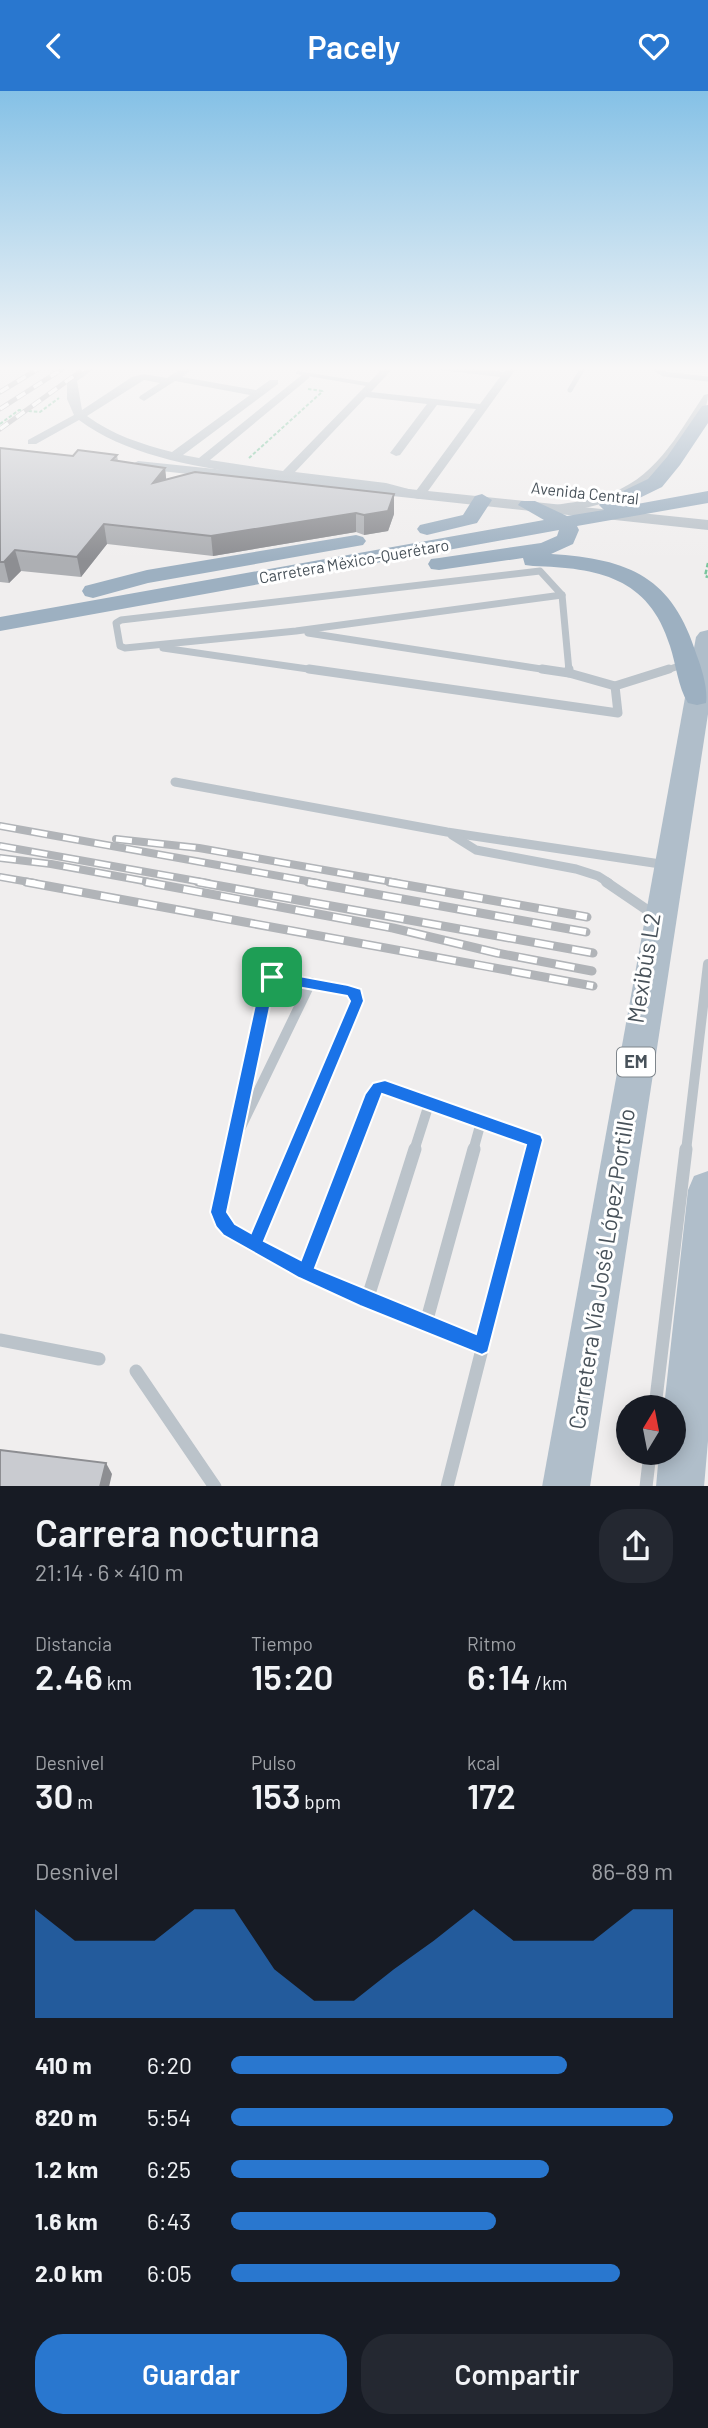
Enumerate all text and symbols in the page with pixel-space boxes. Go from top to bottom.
icon: back [35,27,73,65]
text: Pacely [308,27,401,65]
icon: heart [635,27,673,65]
street label: Avenida Central [530,477,640,508]
street label: Carretera México-Querétaro [257,534,450,587]
street label: Mexibús L2 [620,911,666,1025]
pin [242,947,302,1007]
icon: arrive [253,958,291,996]
road number: EM [617,1047,655,1077]
street label: Carretera Vía José López Portillo [562,1106,640,1431]
north arrow [616,1395,686,1465]
map controls [616,1395,686,1465]
text: Carrera nocturna [35,1509,319,1555]
button: share [599,1509,673,1583]
text: 21:14 · 6 × 410 m [35,1558,184,1586]
text: Distancia [35,1632,112,1655]
text: Tiempo [251,1632,313,1655]
text: Ritmo [467,1632,516,1655]
text: 2.46 [35,1655,103,1697]
text: 15:20 [251,1655,334,1697]
text: 6:14 [467,1655,531,1697]
text: km [103,1671,132,1694]
text: /km [531,1671,567,1694]
text: Desnivel [35,1751,104,1774]
text: Pulso [251,1751,296,1774]
text: kcal [467,1751,500,1774]
text: 30 [35,1774,73,1816]
text: 153 [251,1774,301,1816]
text: 172 [467,1774,516,1816]
text: m [73,1790,93,1813]
text: bpm [301,1790,341,1813]
text: Desnivel [35,1857,119,1885]
text: 86–89 m [591,1857,673,1885]
text: 410 m [35,2051,92,2079]
text: 6:20 [147,2051,192,2079]
text: 820 m [35,2103,97,2131]
text: 5:54 [147,2103,191,2131]
text: 1.2 km [35,2155,98,2183]
text: 6:25 [147,2155,191,2183]
text: 1.6 km [35,2207,98,2235]
text: 6:43 [147,2207,191,2235]
text: 2.0 km [35,2259,103,2287]
text: 6:05 [147,2259,191,2287]
button: Guardar [35,2334,347,2414]
button: Compartir [361,2334,673,2414]

